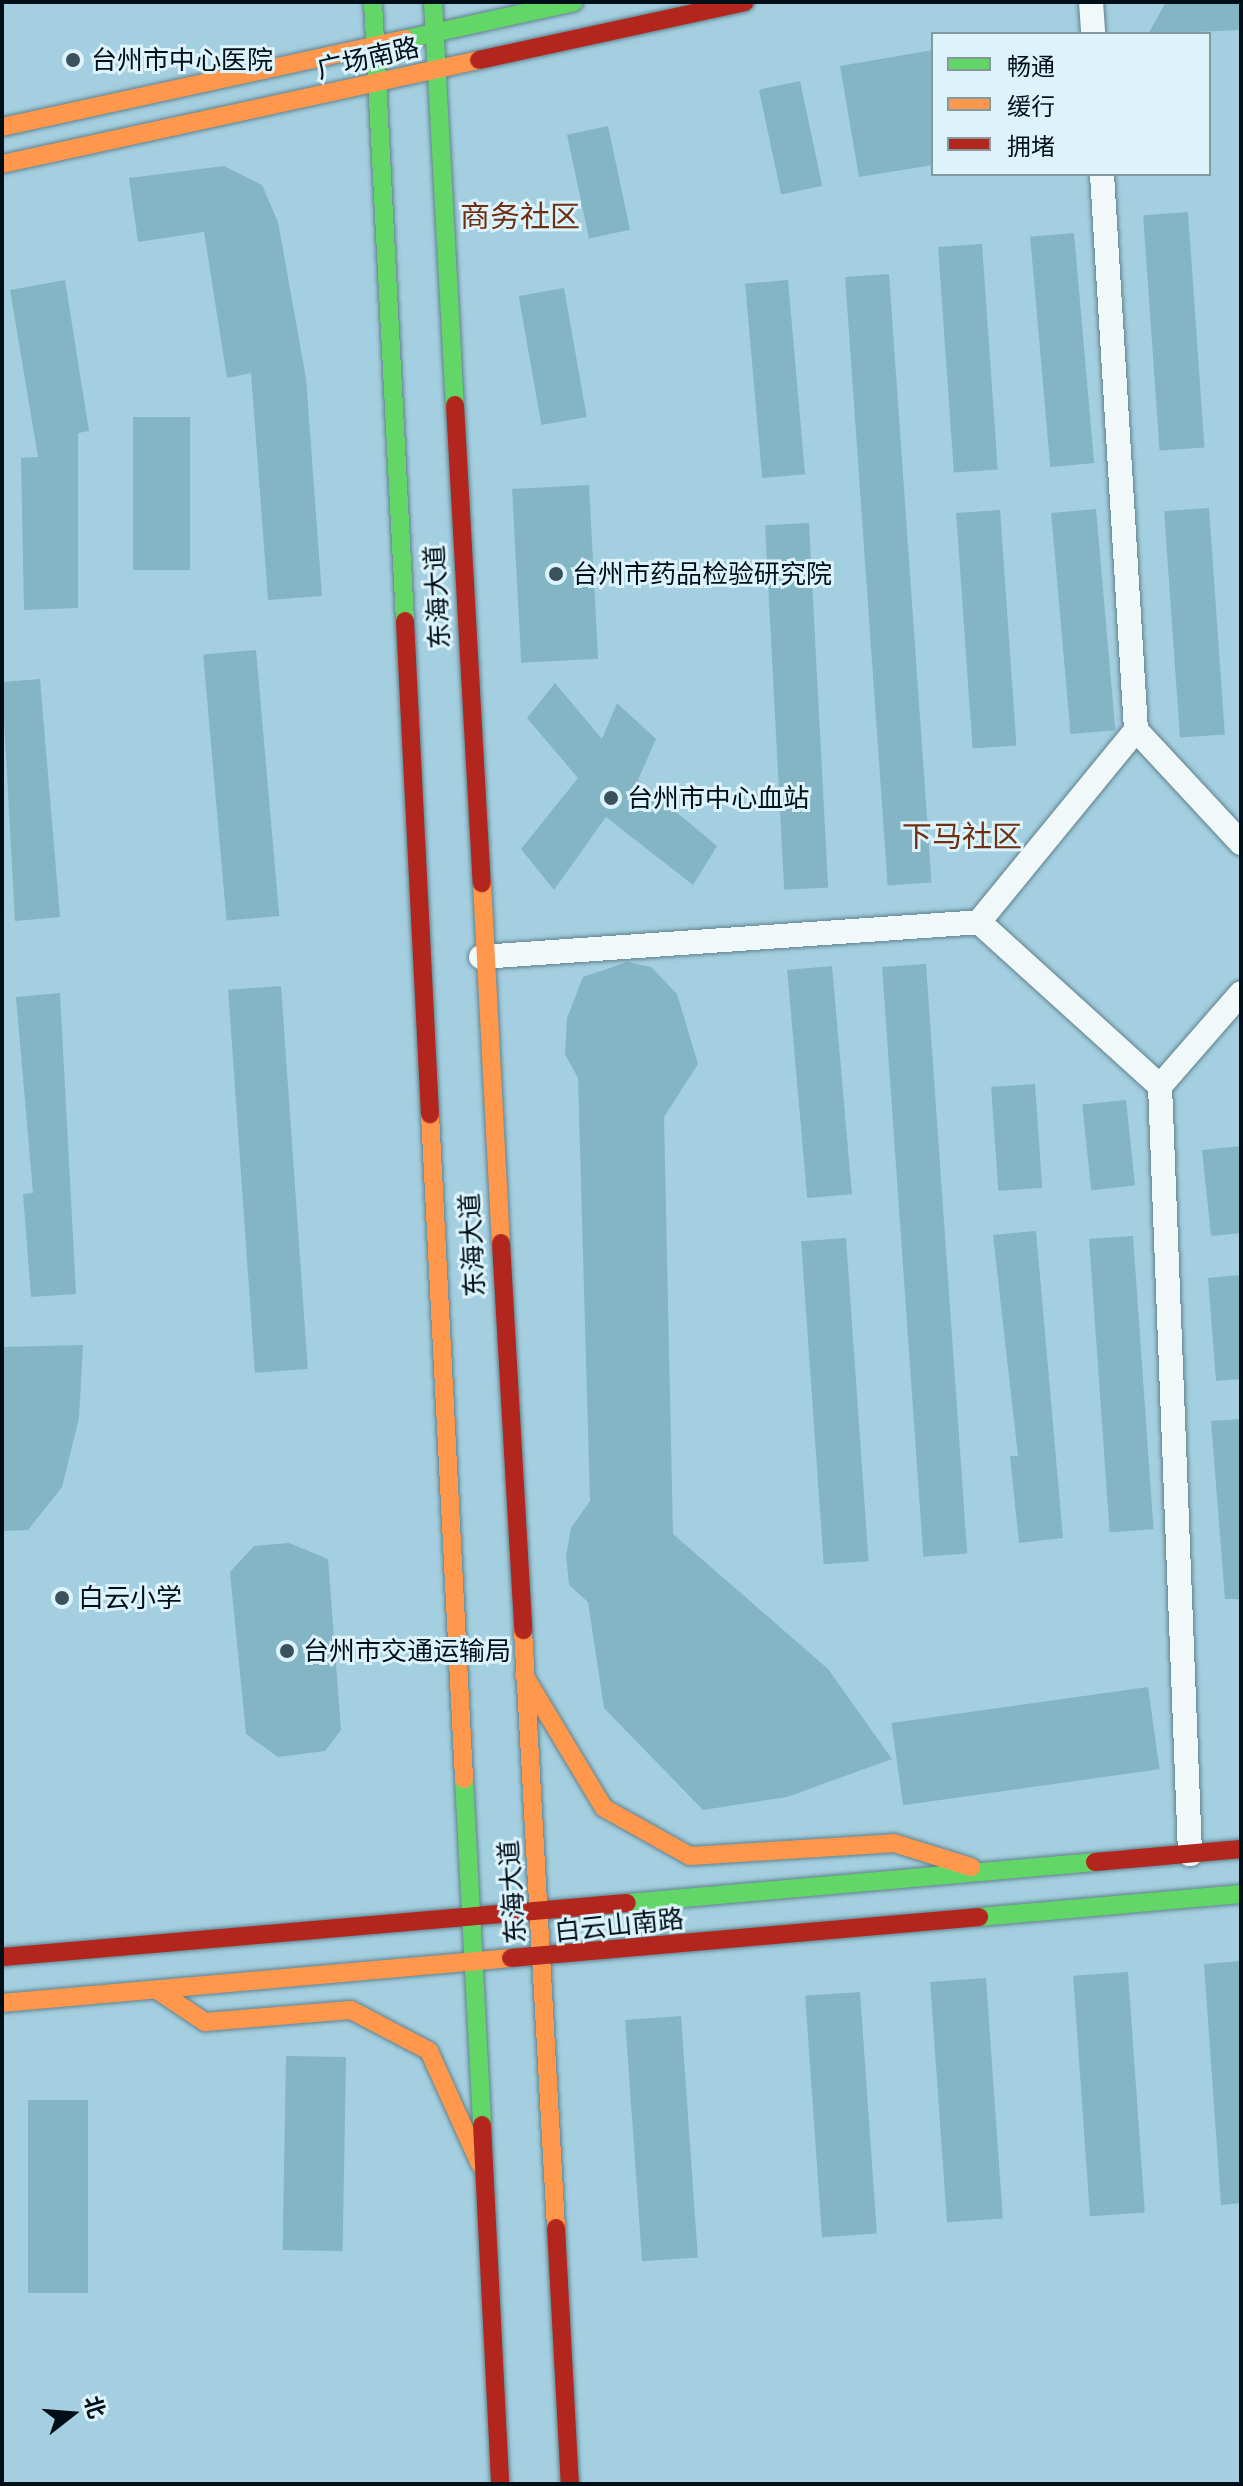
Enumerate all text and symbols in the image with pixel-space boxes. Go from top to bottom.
street label: 广场南路 [314,31,422,85]
legend [931,32,1211,176]
place label: 台州市中心医院 [91,44,273,76]
marker: 台州市中心医院 [62,49,84,71]
text: 畅通 [1007,51,1055,81]
text: 缓行 [1007,91,1055,121]
text: 拥堵 [1007,131,1055,161]
district label: 商务社区 [460,198,580,234]
street label: 东海大道 [419,544,455,650]
place label: 台州市药品检验研究院 [572,558,832,590]
marker: 台州市药品检验研究院 [547,565,565,583]
place label: 台州市中心血站 [627,782,809,814]
marker: 台州市中心血站 [602,789,620,807]
district label: 下马社区 [902,818,1022,854]
street label: 东海大道 [454,1192,490,1298]
place label: 白云小学 [78,1582,182,1614]
marker: 白云小学 [53,1589,71,1607]
place label: 台州市交通运输局 [303,1635,511,1667]
marker: 台州市交通运输局 [278,1642,296,1660]
street label: 东海大道 [493,1839,531,1945]
street label: 白云山南路 [553,1903,685,1947]
north arrow [32,2374,112,2454]
text: 北 [78,2392,112,2422]

